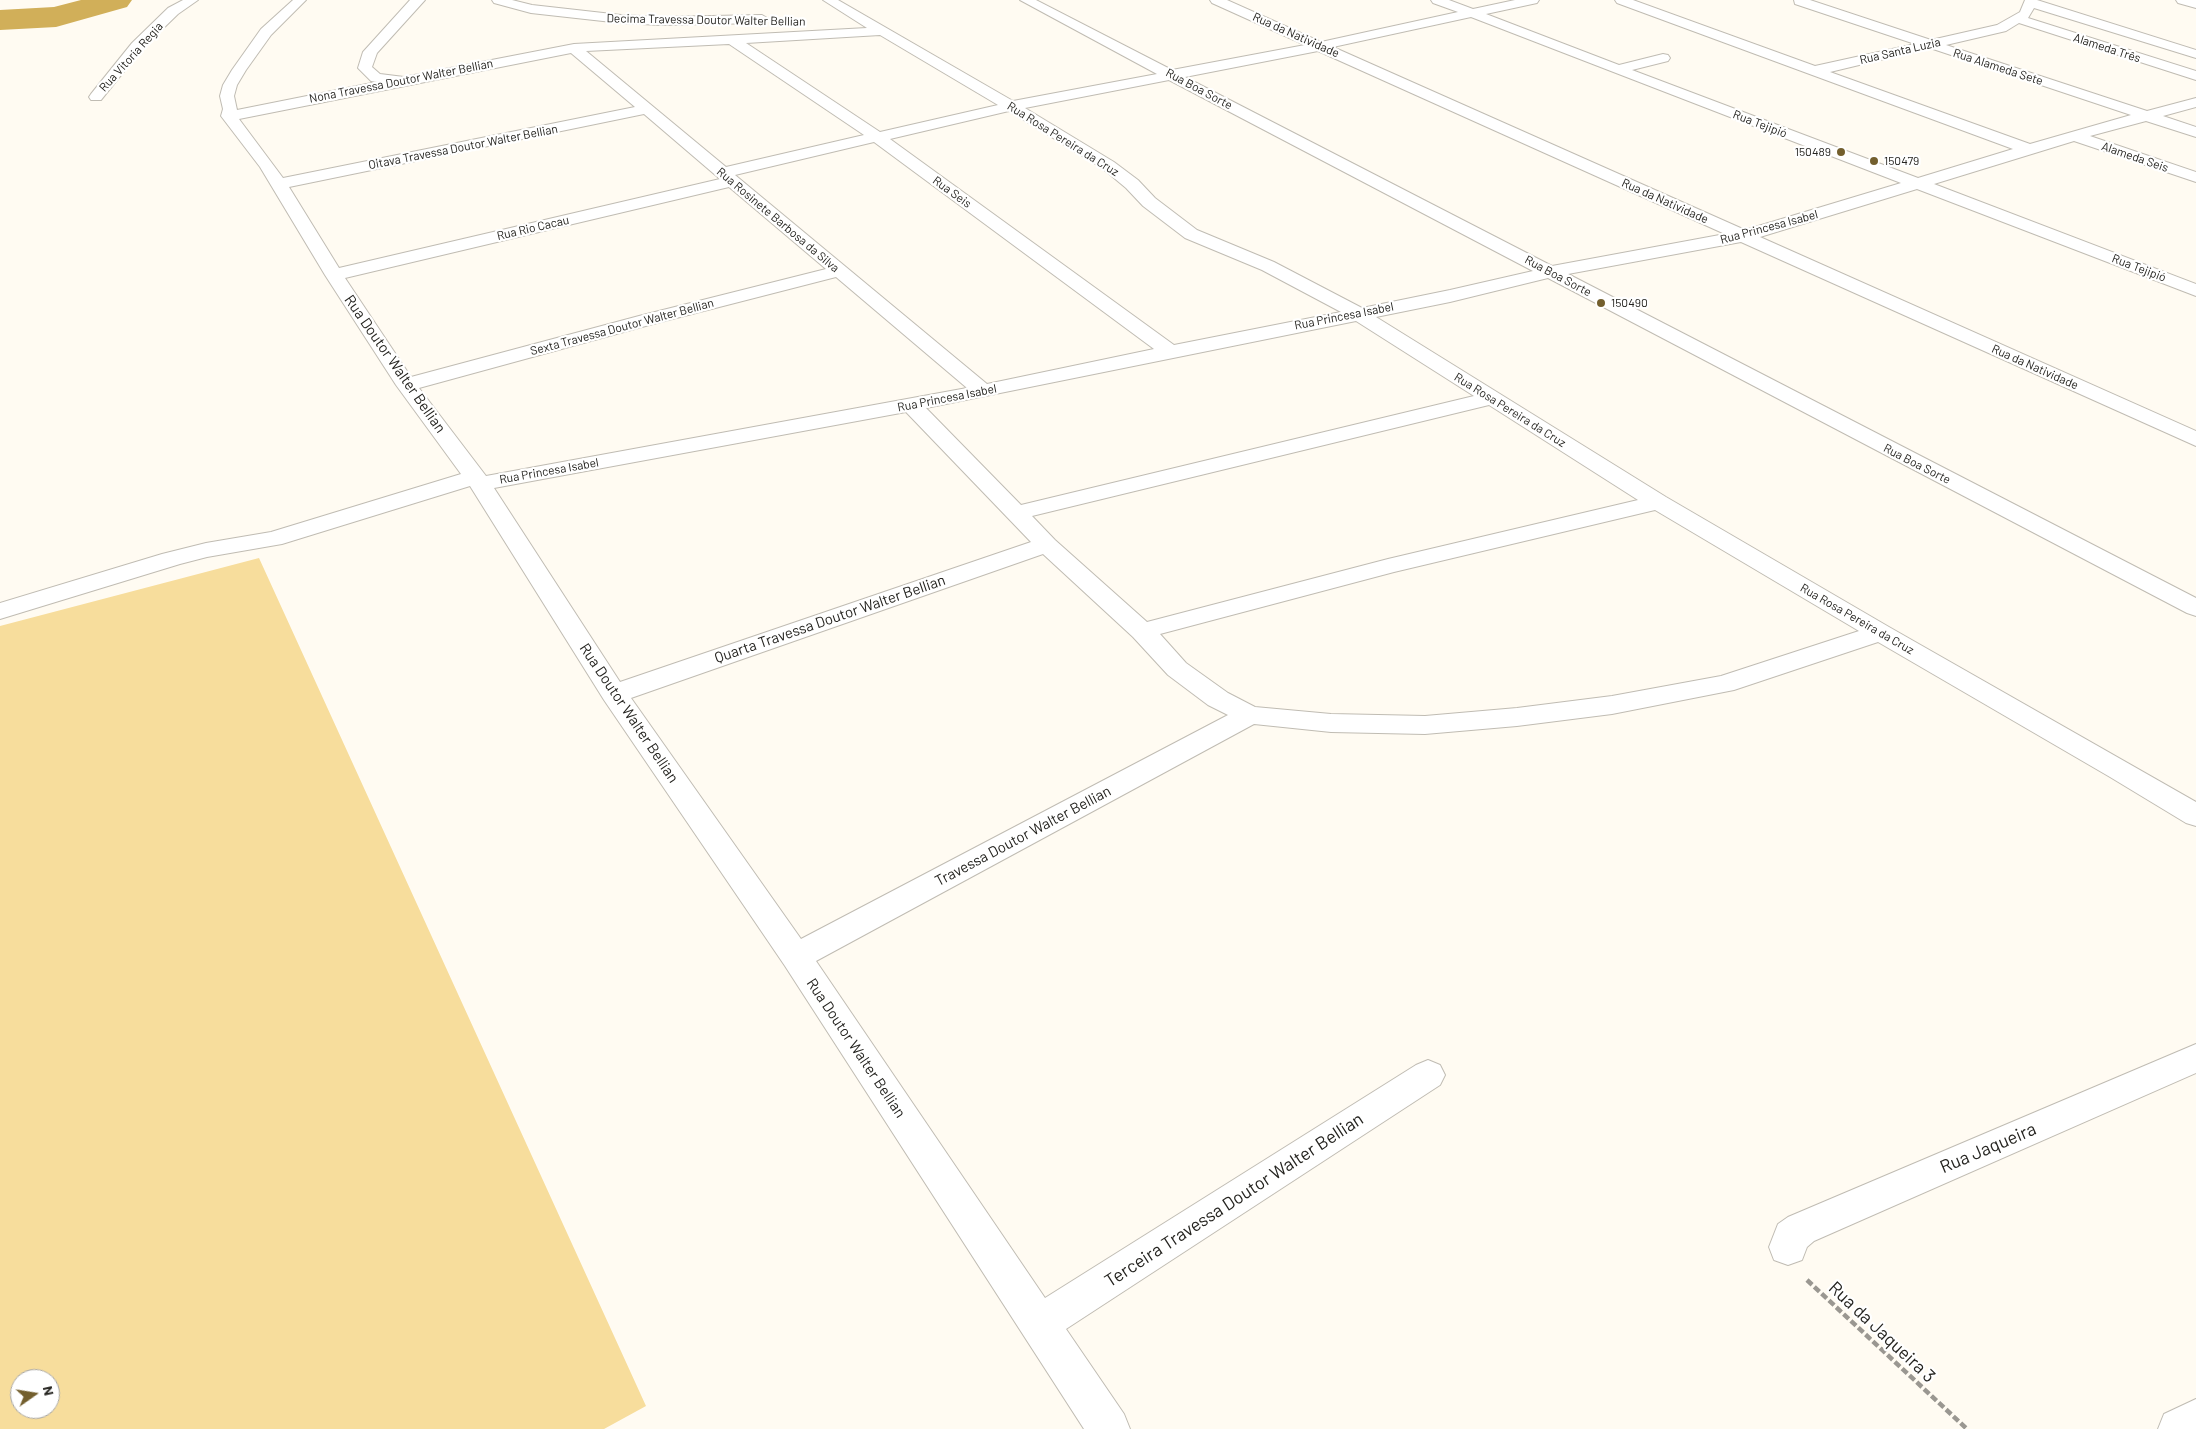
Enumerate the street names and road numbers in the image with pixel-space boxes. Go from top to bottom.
street label: Rua da Natividade [1250,9,1342,61]
street label: Decima Travessa Doutor Walter Bellian [606,11,806,29]
street label: Rua Vitoria Regia [96,19,166,95]
street label: Alameda Três [2071,30,2143,66]
street label: Rua Santa Luzia [1858,35,1942,67]
street label: Rua Alameda Sete [1951,46,2045,88]
street label: Nona Travessa Doutor Walter Bellian [308,56,494,106]
street label: Rua Boa Sorte [1163,65,1235,113]
street label: Rua Rosa Pereira da Cruz [1005,99,1121,179]
street label: Rua Tejipió [1731,107,1789,141]
street label: Oitava Travessa Doutor Walter Bellian [367,122,559,172]
street label: Alameda Seis [2100,139,2170,175]
street label: Rua Rosinete Barbosa da Silva [714,164,842,276]
street label: Rua Seis [930,173,974,211]
street label: Rua da Natividade [1619,175,1711,227]
street label: Rua Princesa Isabel [1719,207,1819,247]
street label: Rua Rio Cacau [495,213,571,243]
street label: Rua Tejipió [2110,251,2168,285]
street label: Rua Boa Sorte [1522,252,1594,300]
street label: Rua Doutor Walter Bellian [340,292,450,436]
street label: Sexta Travessa Doutor Walter Bellian [529,296,715,358]
street label: Rua Princesa Isabel [1293,299,1395,333]
street label: Rua da Natividade [1989,341,2081,393]
street label: Rua Rosa Pereira da Cruz [1452,370,1568,450]
street label: Rua Princesa Isabel [896,381,998,415]
street label: Rua Boa Sorte [1881,441,1953,487]
street label: Rua Princesa Isabel [498,455,600,487]
street label: Quarta Travessa Doutor Walter Bellian [712,571,948,667]
street label: Rua Rosa Pereira da Cruz [1798,581,1916,657]
street label: Rua Doutor Walter Bellian [576,640,682,786]
street label: Travessa Doutor Walter Bellian [932,782,1114,890]
street label: Rua Doutor Walter Bellian [803,975,909,1121]
street label: Terceira Travessa Doutor Walter Bellian [1101,1108,1367,1292]
street label: Rua Jaqueira [1937,1118,2039,1178]
street label: Rua da Jaqueira 3 [1824,1277,1940,1387]

